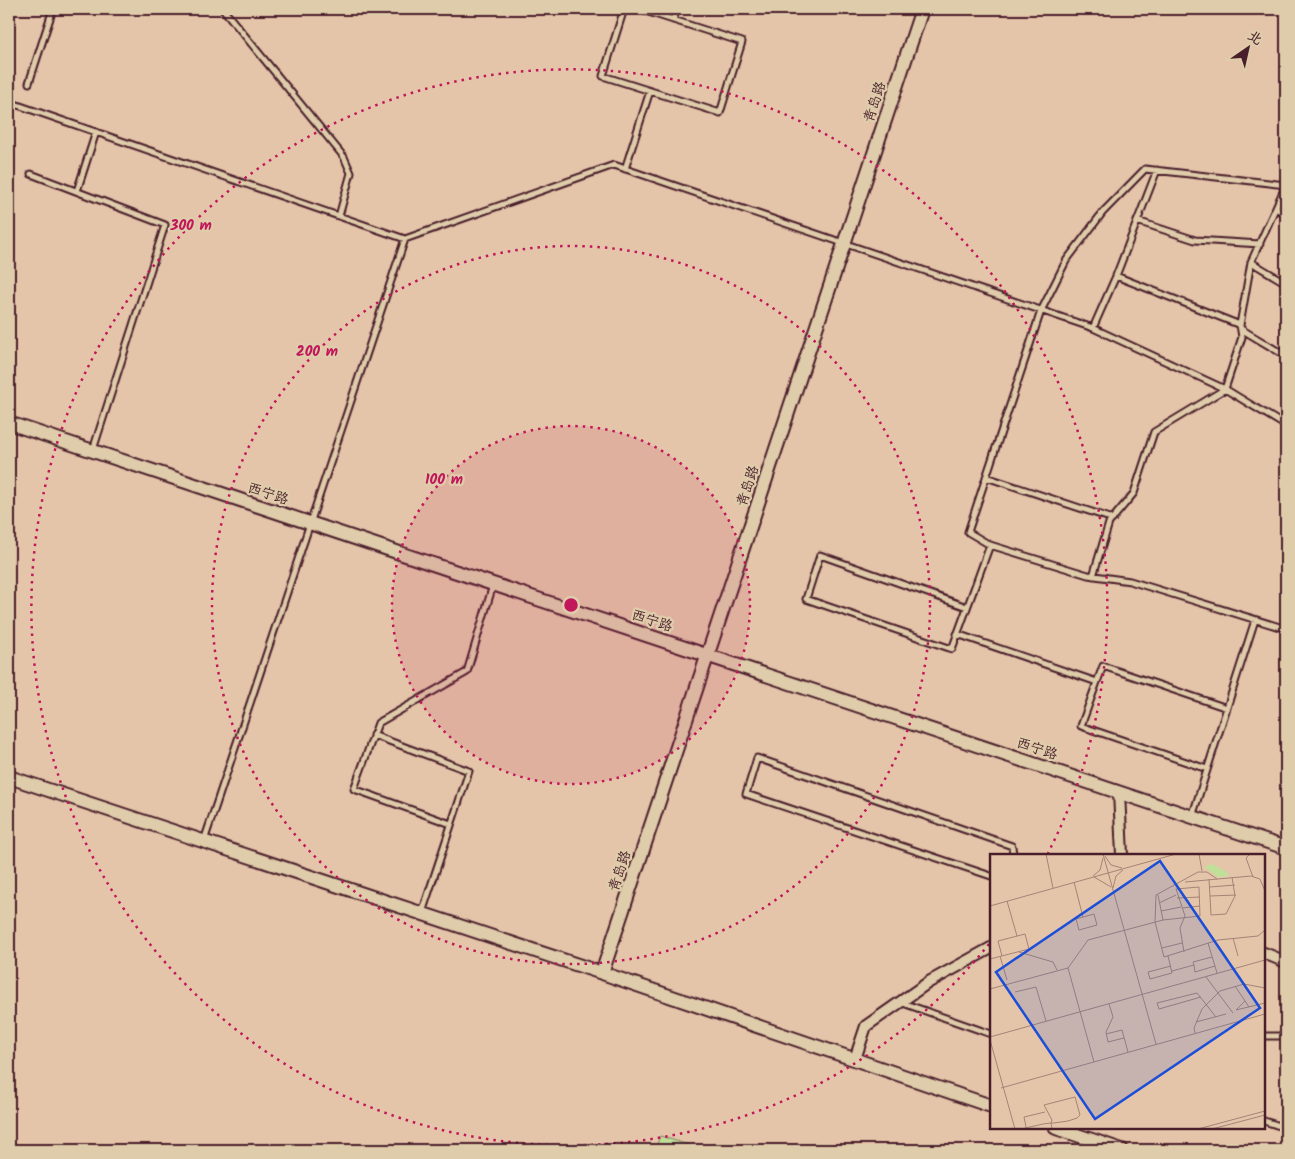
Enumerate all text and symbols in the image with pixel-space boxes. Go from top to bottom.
north arrow [1222,22,1272,72]
text: 北 [1243,25,1267,51]
street label: 青岛路 [858,79,892,125]
text: 300 m [169,214,212,238]
text: 200 m [296,340,338,364]
street label: 青岛路 [731,463,765,509]
text: 100 m [425,468,463,492]
street label: 西宁路 [245,477,291,511]
centre of rings [562,596,580,614]
street label: 西宁路 [629,604,675,638]
street label: 西宁路 [1014,732,1060,766]
street label: 青岛路 [603,848,637,894]
inset map [990,854,1265,1129]

